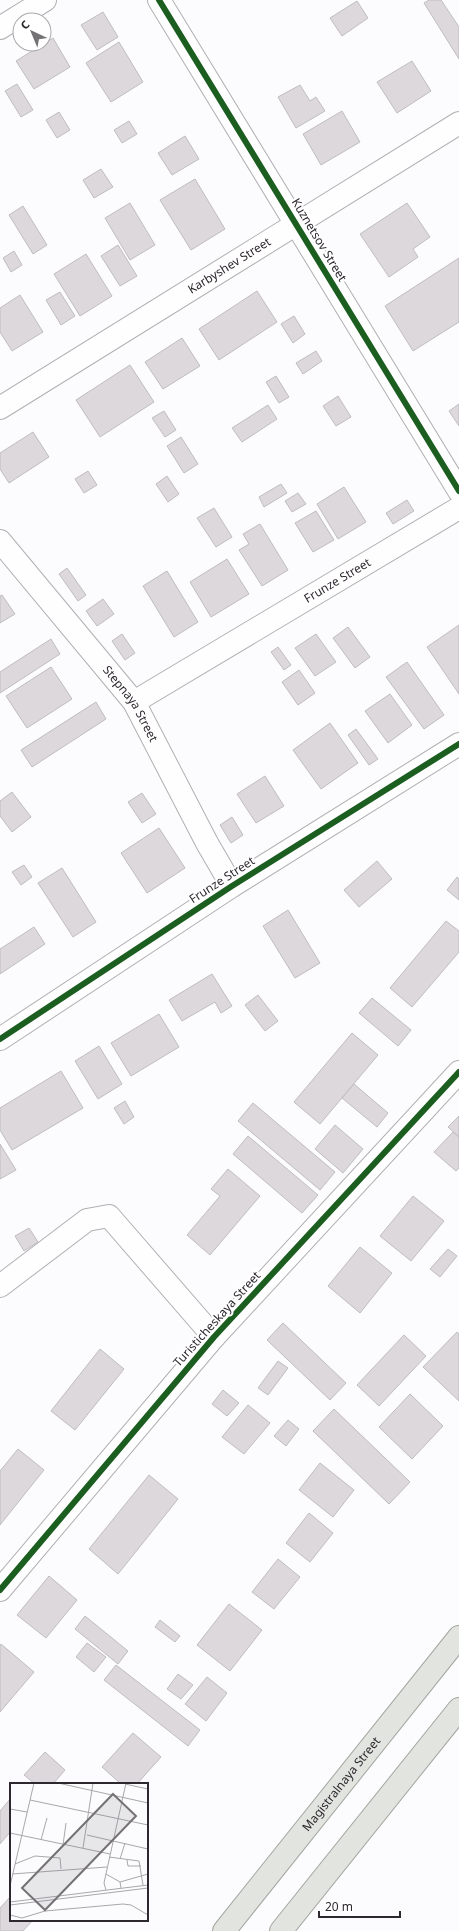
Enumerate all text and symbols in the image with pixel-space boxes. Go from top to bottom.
north arrow [12,12,52,52]
text: С [17,17,32,32]
street label: Kuznetsov Street [288,195,351,285]
street label: Karbyshev Street [184,233,274,297]
street label: Frunze Street [301,553,374,607]
street label: Stepnaya Street [99,662,162,745]
street label: Frunze Street [186,852,258,907]
street label: Turisticheskaya Street [169,1267,265,1370]
street label: Magistralnaya Street [298,1733,384,1835]
inset map [10,1783,148,1921]
scale bar [319,1893,400,1919]
text: 20 m [325,1898,353,1915]

